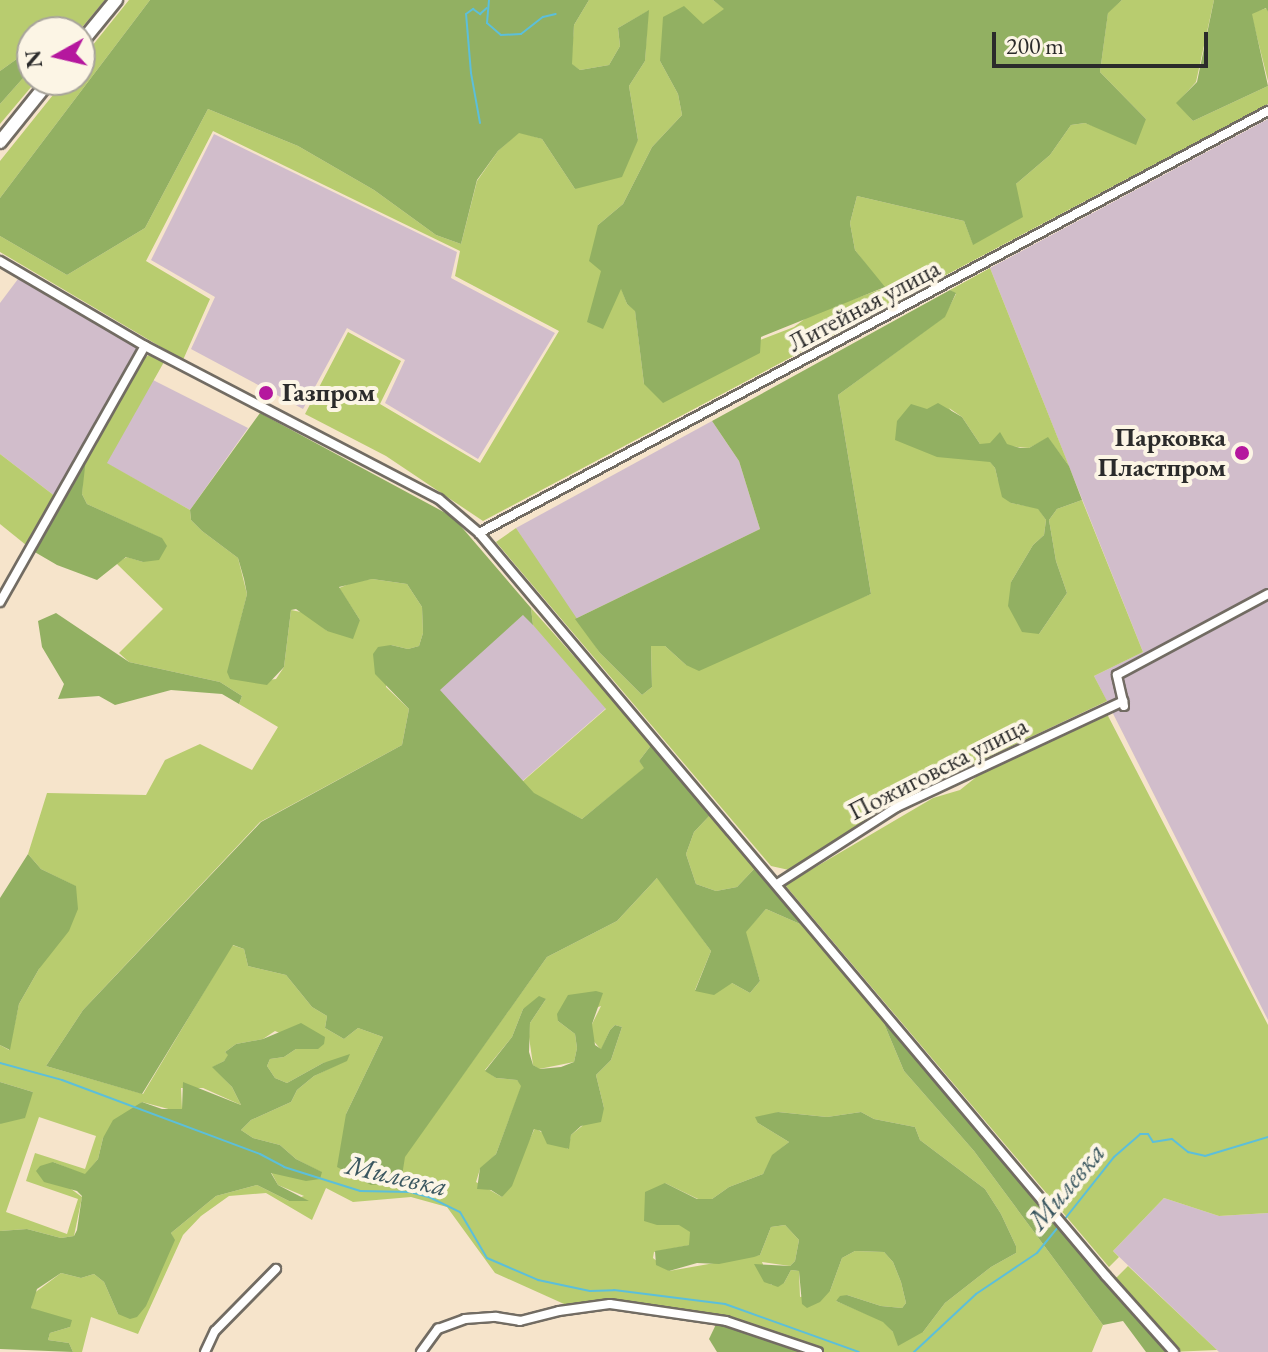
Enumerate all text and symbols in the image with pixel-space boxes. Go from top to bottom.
north arrow [16,16,96,96]
scale bar [996,16,1212,66]
text: 200 m [1006,30,1064,61]
text: N [18,48,49,70]
street label: Литейная улица [782,253,946,359]
place label: Газпром [282,377,375,409]
marker: Газпром [257,384,275,402]
place label: Парковка Пластпром [1098,422,1226,484]
marker: Парковка Пластпром [1233,444,1251,462]
street label: Пожиговска улица [843,710,1033,828]
water label: Милевка [1020,1136,1112,1236]
water label: Милевка [343,1147,451,1203]

